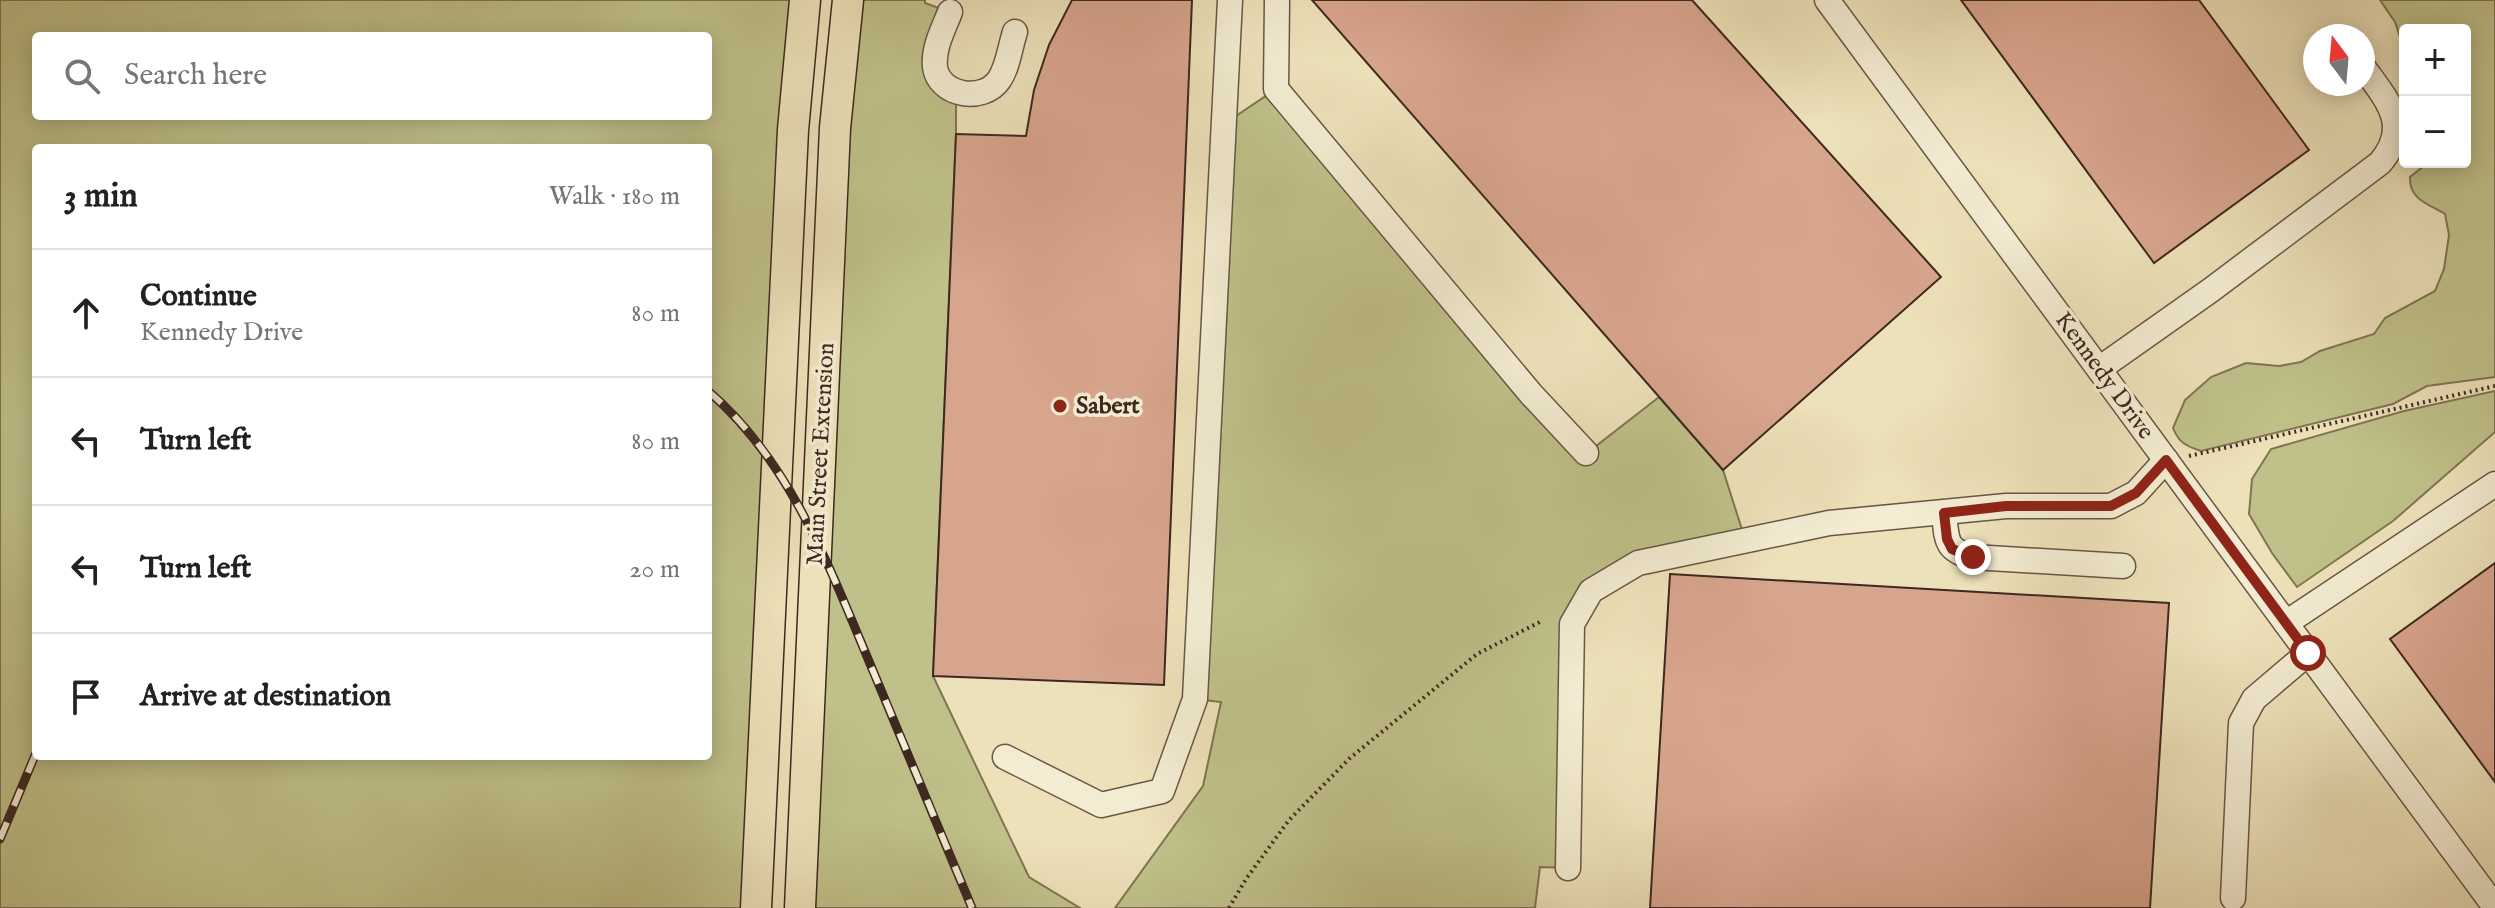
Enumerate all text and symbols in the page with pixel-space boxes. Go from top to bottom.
north arrow [2303,24,2375,96]
map controls [2399,24,2471,168]
button: + [2399,24,2471,96]
search box [32,32,712,120]
icon: search [60,54,104,98]
text: Search here [124,57,267,95]
button: − [2399,96,2471,168]
text: 3 min [64,175,138,218]
text: Walk · 180 m [549,180,680,213]
text: Continue [140,278,257,316]
icon: ahead [64,291,108,335]
text: 80 m [631,297,680,330]
street label: Kennedy Drive [2047,306,2161,446]
text: Kennedy Drive [140,316,303,349]
street label: Main Street Extension [800,342,842,566]
place label: Sabert [1076,391,1140,422]
marker: Sabert [1051,397,1069,415]
icon: left [64,419,108,463]
text: Turn left [140,422,251,460]
text: 80 m [631,425,680,458]
route end [1955,539,1991,575]
icon: left [64,547,108,591]
text: Turn left [140,550,251,588]
text: 20 m [629,553,680,586]
route start [2290,635,2326,671]
icon: arrive [64,675,108,719]
text: Arrive at destination [140,678,391,716]

